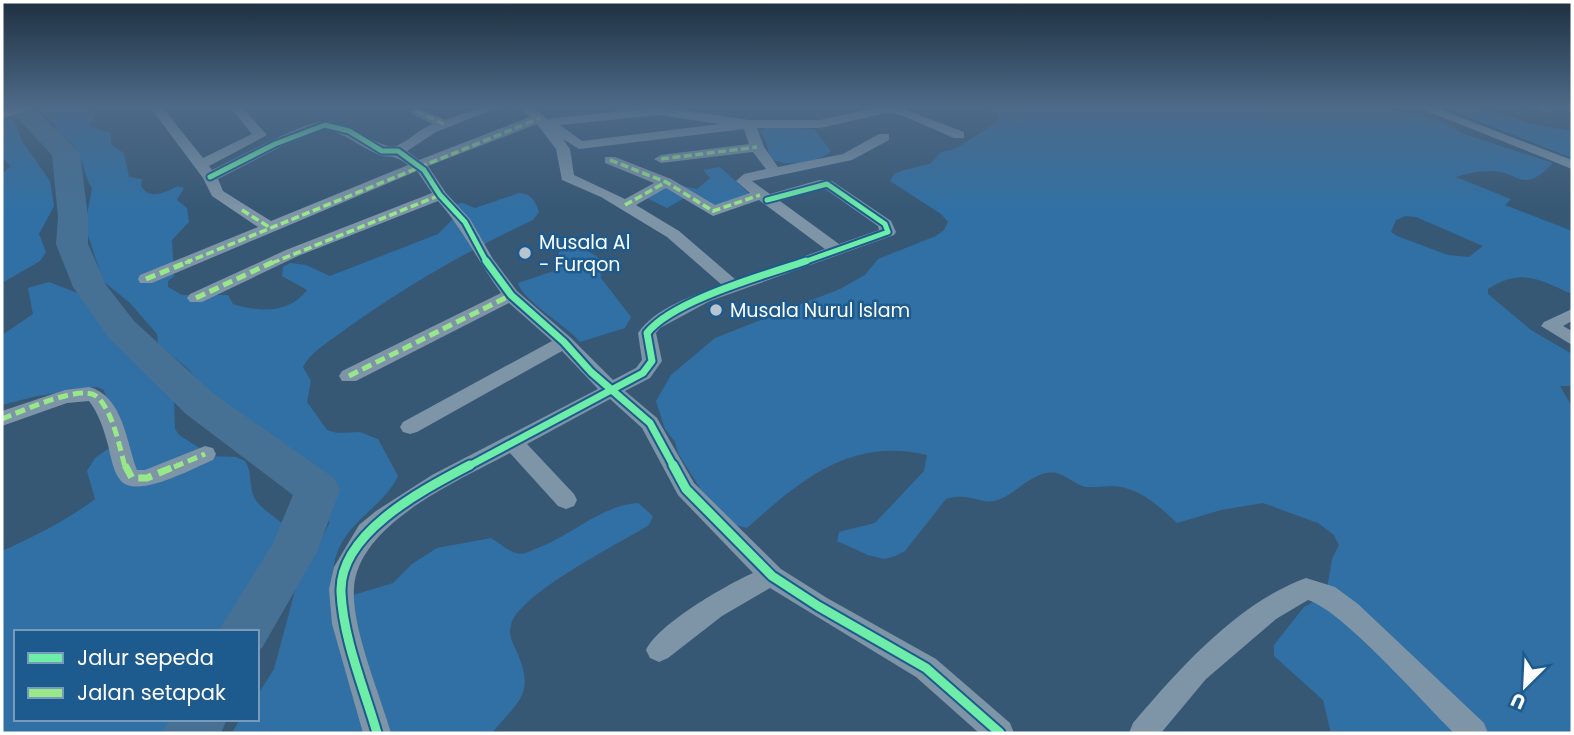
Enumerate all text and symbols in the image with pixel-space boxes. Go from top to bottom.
place label: Musala Al - Furqon [539,229,630,278]
marker: Musala Al - Furqon [517,245,533,261]
place label: Musala Nurul Islam [730,297,910,324]
marker: Musala Nurul Islam [708,302,724,318]
legend [14,630,259,721]
text: Jalur sepeda [77,643,214,672]
north arrow [1490,651,1560,721]
text: Jalan setapak [77,678,226,707]
text: U [1507,686,1530,716]

